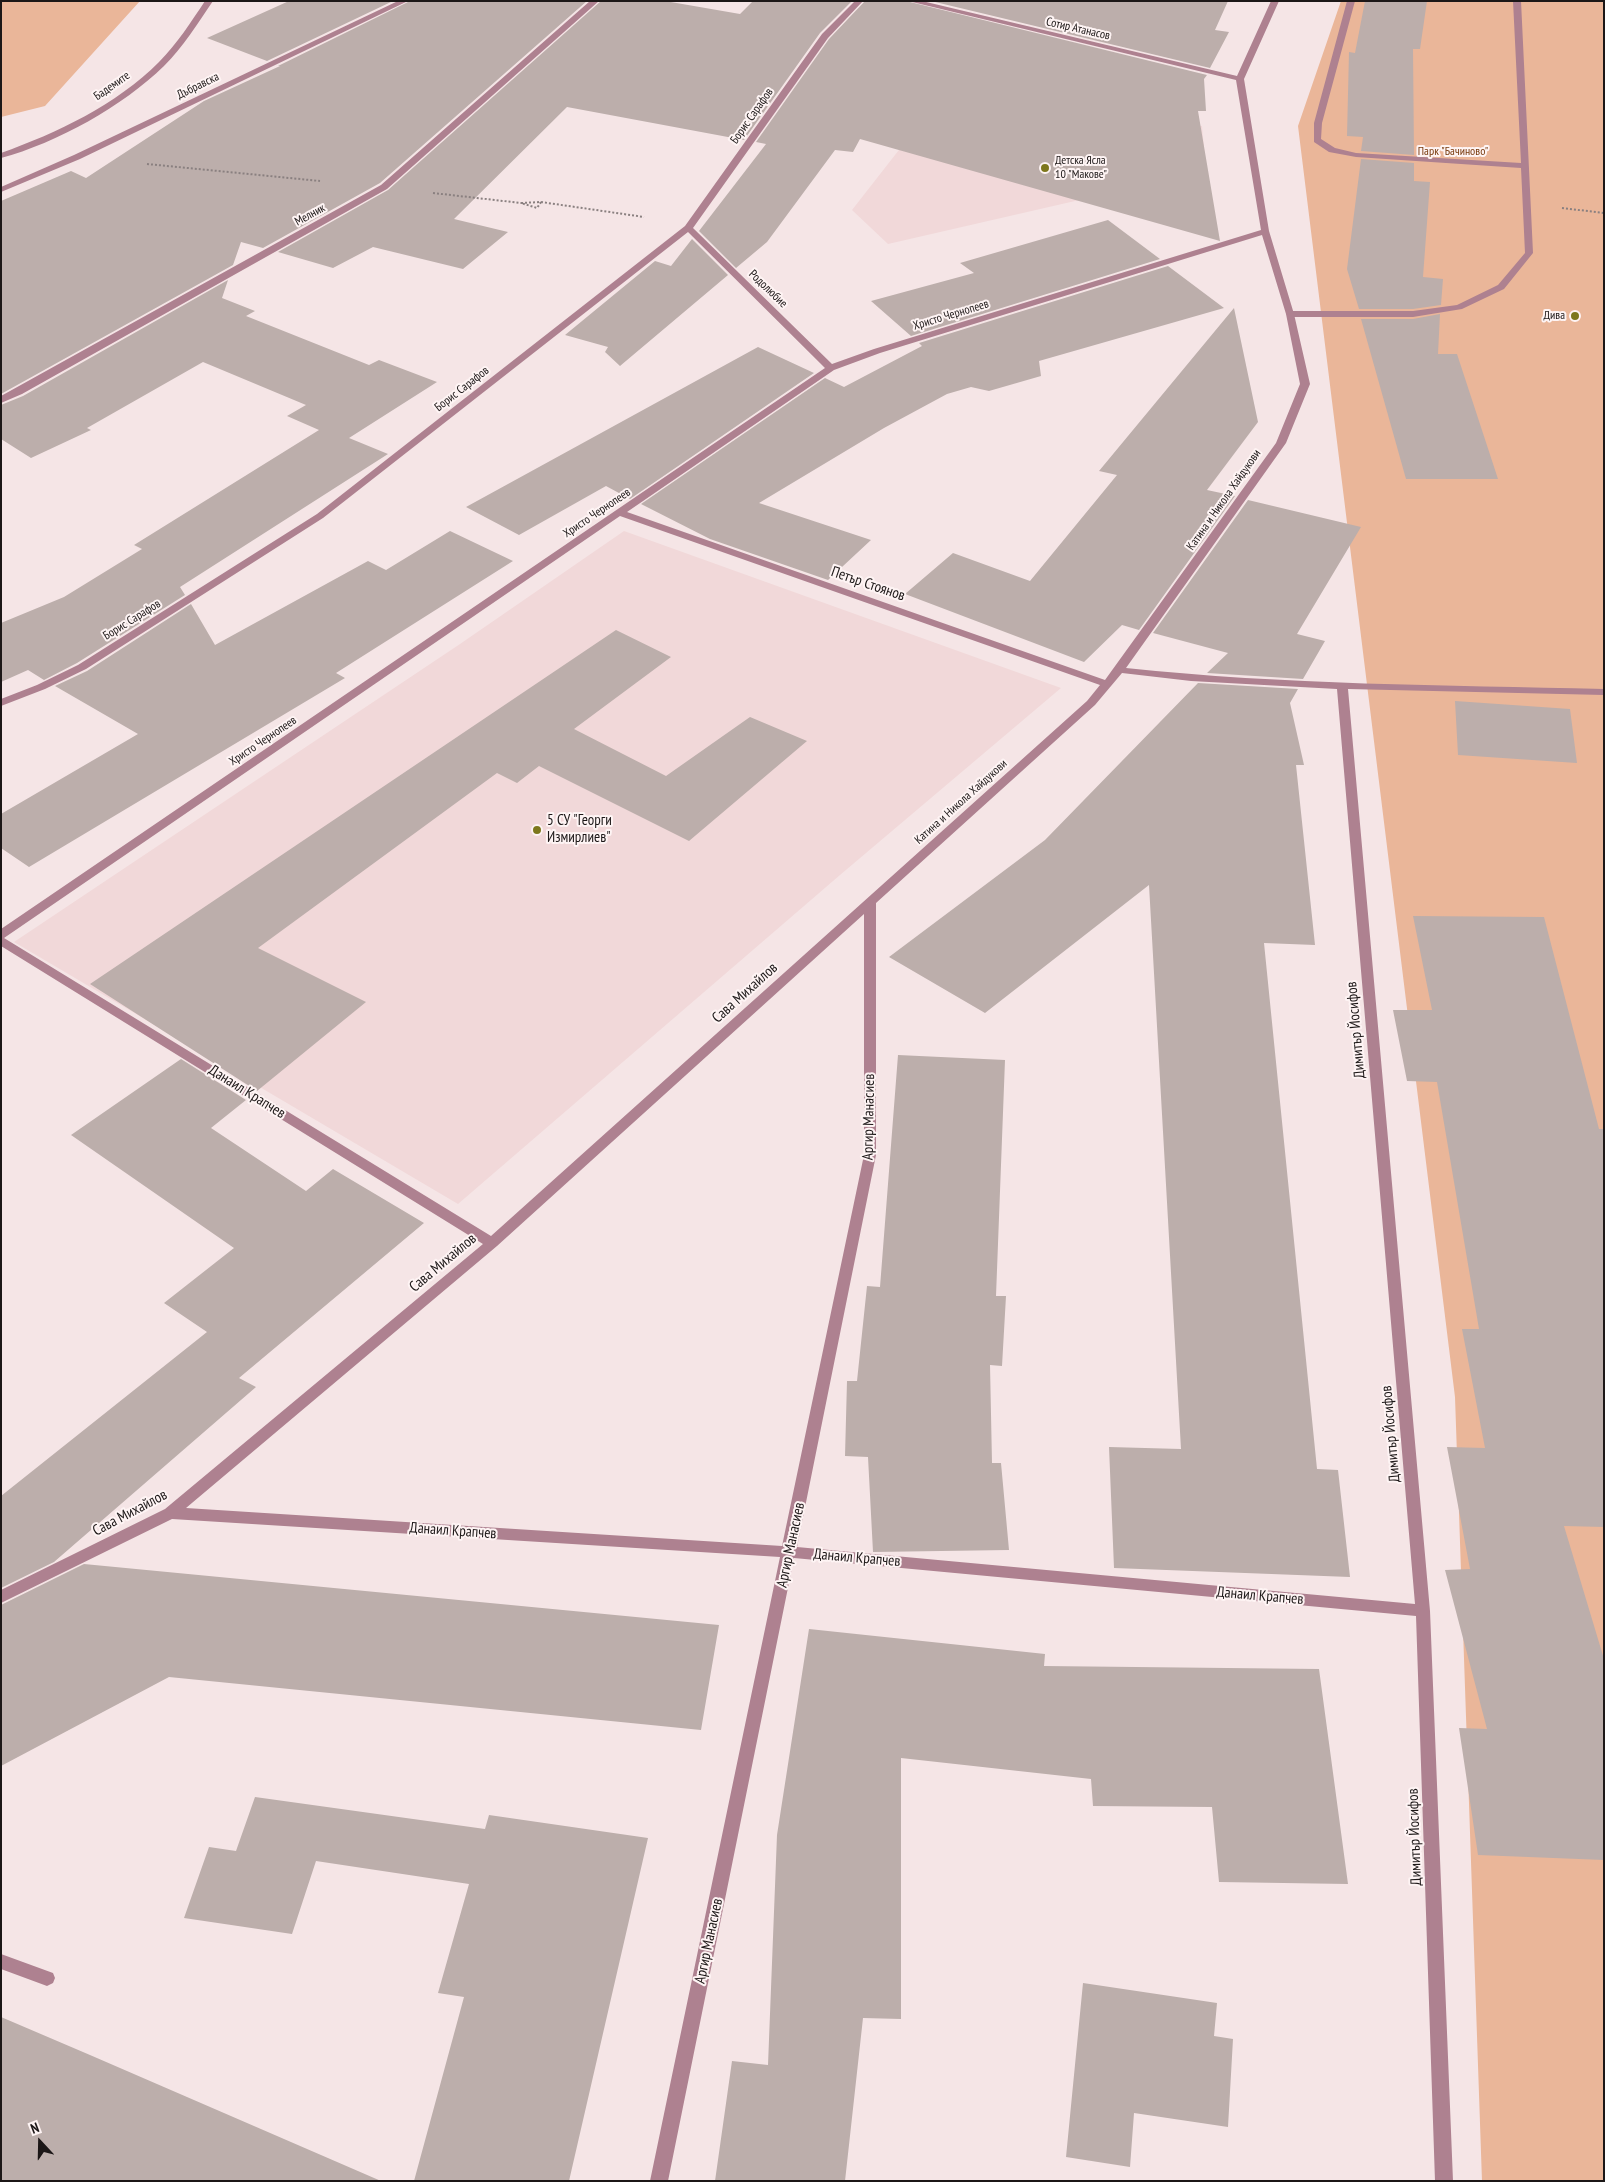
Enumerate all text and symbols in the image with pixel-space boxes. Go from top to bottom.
street label: Сотир Атанасов [1045,15,1111,43]
street label: Бадемите [91,68,133,104]
street label: Дъбравска [175,70,221,102]
street label: Борис Сарафов [728,85,776,147]
park label: Парк "Бачиново" [1418,145,1488,159]
place label: Детска Ясла 10 "Макове" [1055,154,1107,182]
marker: Детска Ясла 10 "Макове" [1039,162,1051,174]
street label: Мелник [292,201,328,229]
street label: Родолюбие [746,267,790,311]
street label: Христо Чернопеев [911,297,991,333]
place label: Дива [1544,309,1565,323]
marker: Дива [1569,310,1581,322]
street label: Борис Сарафов [432,363,492,415]
street label: Катина и Никола Хайдукови [1184,447,1264,553]
street label: Христо Чернопеев [561,485,633,541]
street label: Петър Стоянов [829,563,907,605]
street label: Борис Сарафов [101,597,163,643]
street label: Христо Чернопеев [227,713,299,769]
street label: Катина и Никола Хайдукови [912,757,1010,847]
place label: 5 СУ "Георги Измирлиев" [547,812,612,847]
marker: 5 СУ "Георги Измирлиев" [531,824,543,836]
street label: Сава Михайлов [709,959,781,1027]
street label: Димитър Йосифов [1343,981,1369,1079]
street label: Данаил Крапчев [205,1061,289,1123]
street label: Аргир Манасиев [859,1074,879,1160]
street label: Сава Михайлов [406,1230,480,1296]
street label: Димитър Йосифов [1378,1385,1404,1483]
street label: Сава Михайлов [90,1486,170,1540]
street label: Аргир Манасиев [773,1501,809,1589]
street label: Данаил Крапчев [409,1519,497,1543]
street label: Данаил Крапчев [813,1545,901,1571]
street label: Данаил Крапчев [1216,1583,1304,1609]
street label: Димитър Йосифов [1404,1788,1426,1886]
street label: Аргир Манасиев [691,1897,727,1985]
north arrow [15,2117,65,2167]
text: N [28,2118,41,2138]

